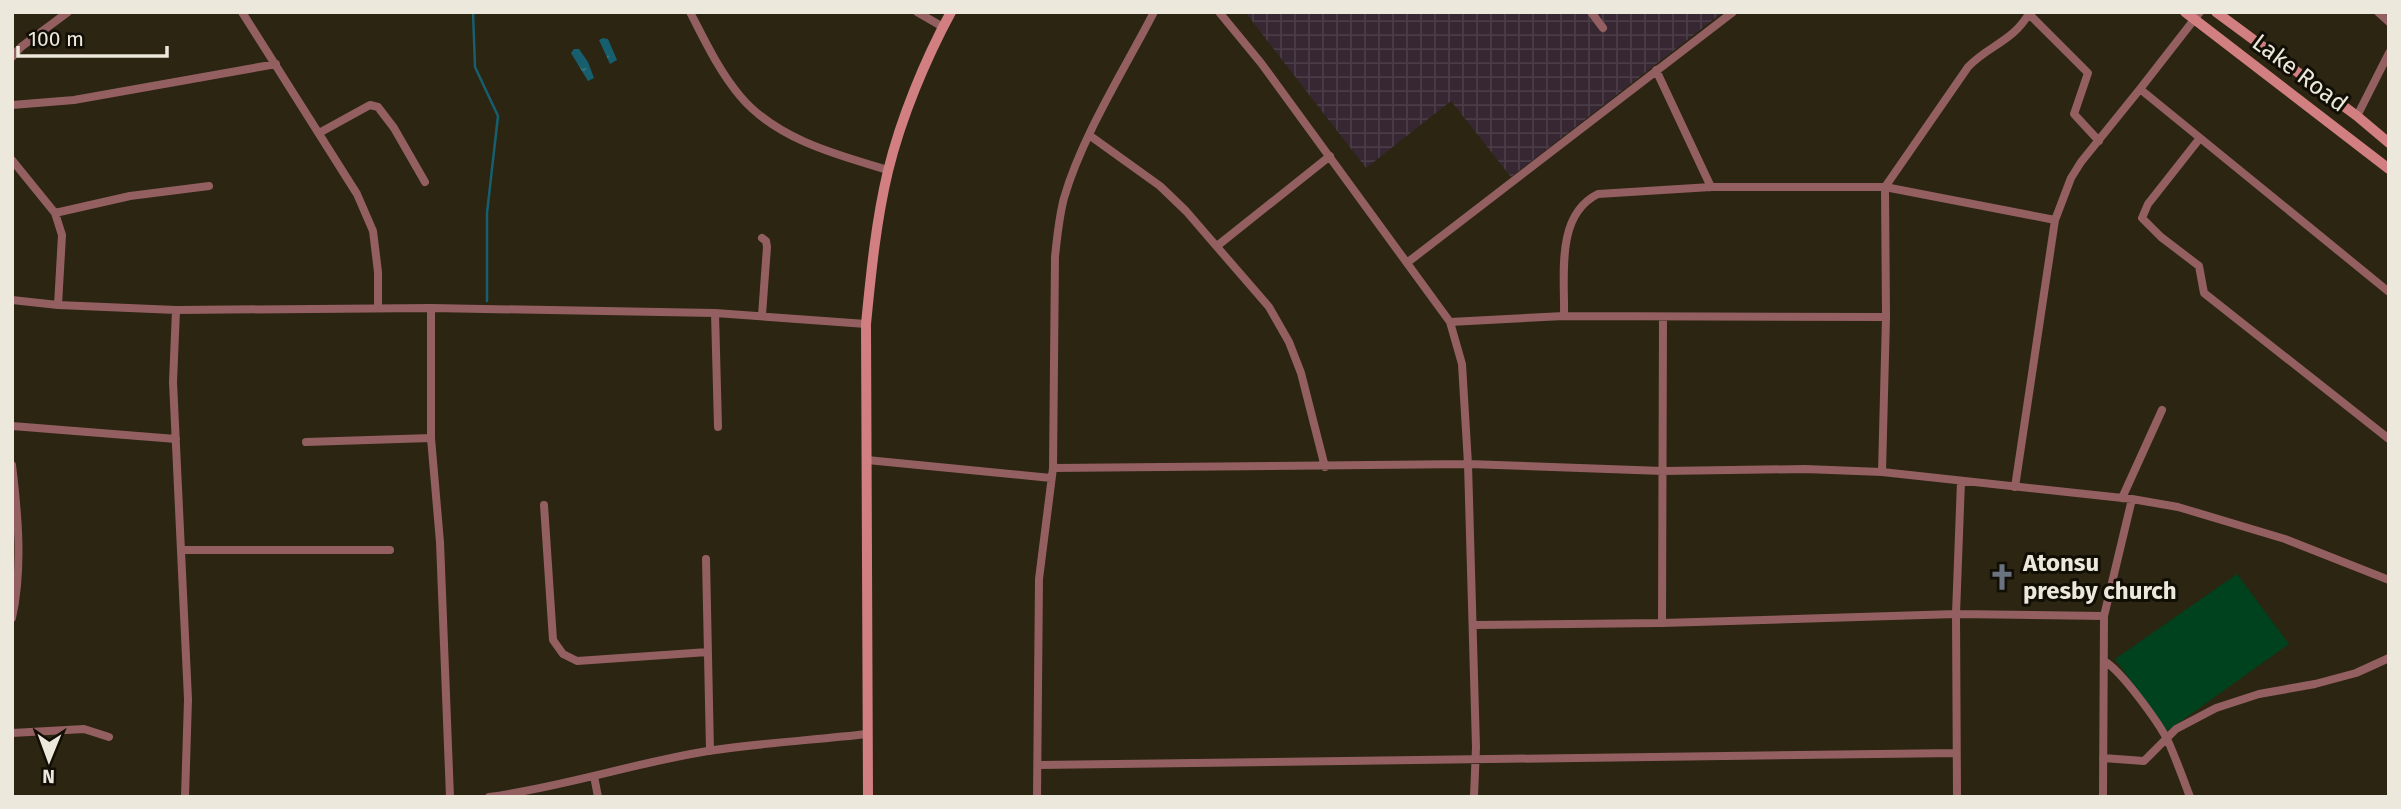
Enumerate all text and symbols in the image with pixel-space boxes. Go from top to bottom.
scale bar [18,14,166,58]
text: 100 m [28,26,84,52]
street label: Lake Road [2247,28,2353,118]
place label: Atonsu presby church [2022,549,2177,605]
church icon: Atonsu presby church [1987,562,2017,592]
north arrow [14,725,84,795]
text: N [42,765,55,788]

